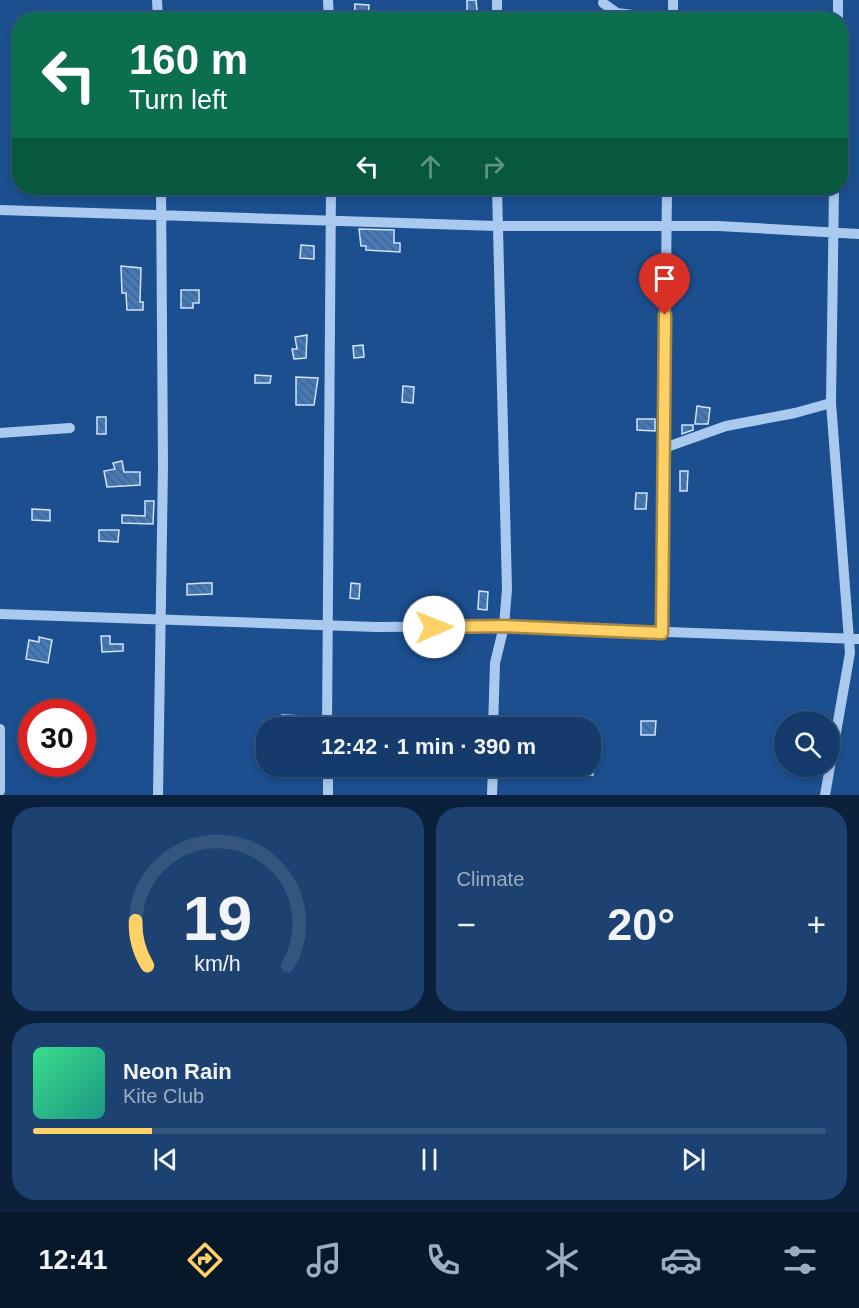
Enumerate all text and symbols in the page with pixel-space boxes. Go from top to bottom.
icon: left [30,36,108,114]
text: 160 m [129,36,248,83]
text: Turn left [129,85,227,115]
icon: left [351,150,384,183]
icon: ahead [414,150,447,183]
icon: right [477,150,510,183]
pin [639,253,690,315]
icon: arrive [648,262,681,295]
position arrow [402,595,466,659]
speed limit sign: 30 [18,699,96,777]
map controls [774,711,840,777]
button: search [774,711,840,777]
text: 12:42 · 1 min · 390 m [321,734,536,759]
text: Climate [457,868,524,890]
text: 19 [183,884,252,953]
text: 20° [607,899,675,950]
text: − [457,906,476,943]
text: + [807,906,826,943]
text: km/h [195,952,241,976]
text: Neon Rain [123,1059,232,1084]
text: Kite Club [123,1085,204,1107]
icon: previous [149,1143,182,1176]
icon: pause [413,1143,446,1176]
icon: next [677,1143,710,1176]
icon: directions [184,1239,226,1281]
icon: music [303,1239,345,1281]
icon: phone [422,1239,464,1281]
icon: climate [541,1239,583,1281]
icon: car [660,1239,702,1281]
icon: filters [779,1239,821,1281]
text: 12:41 [38,1245,107,1275]

